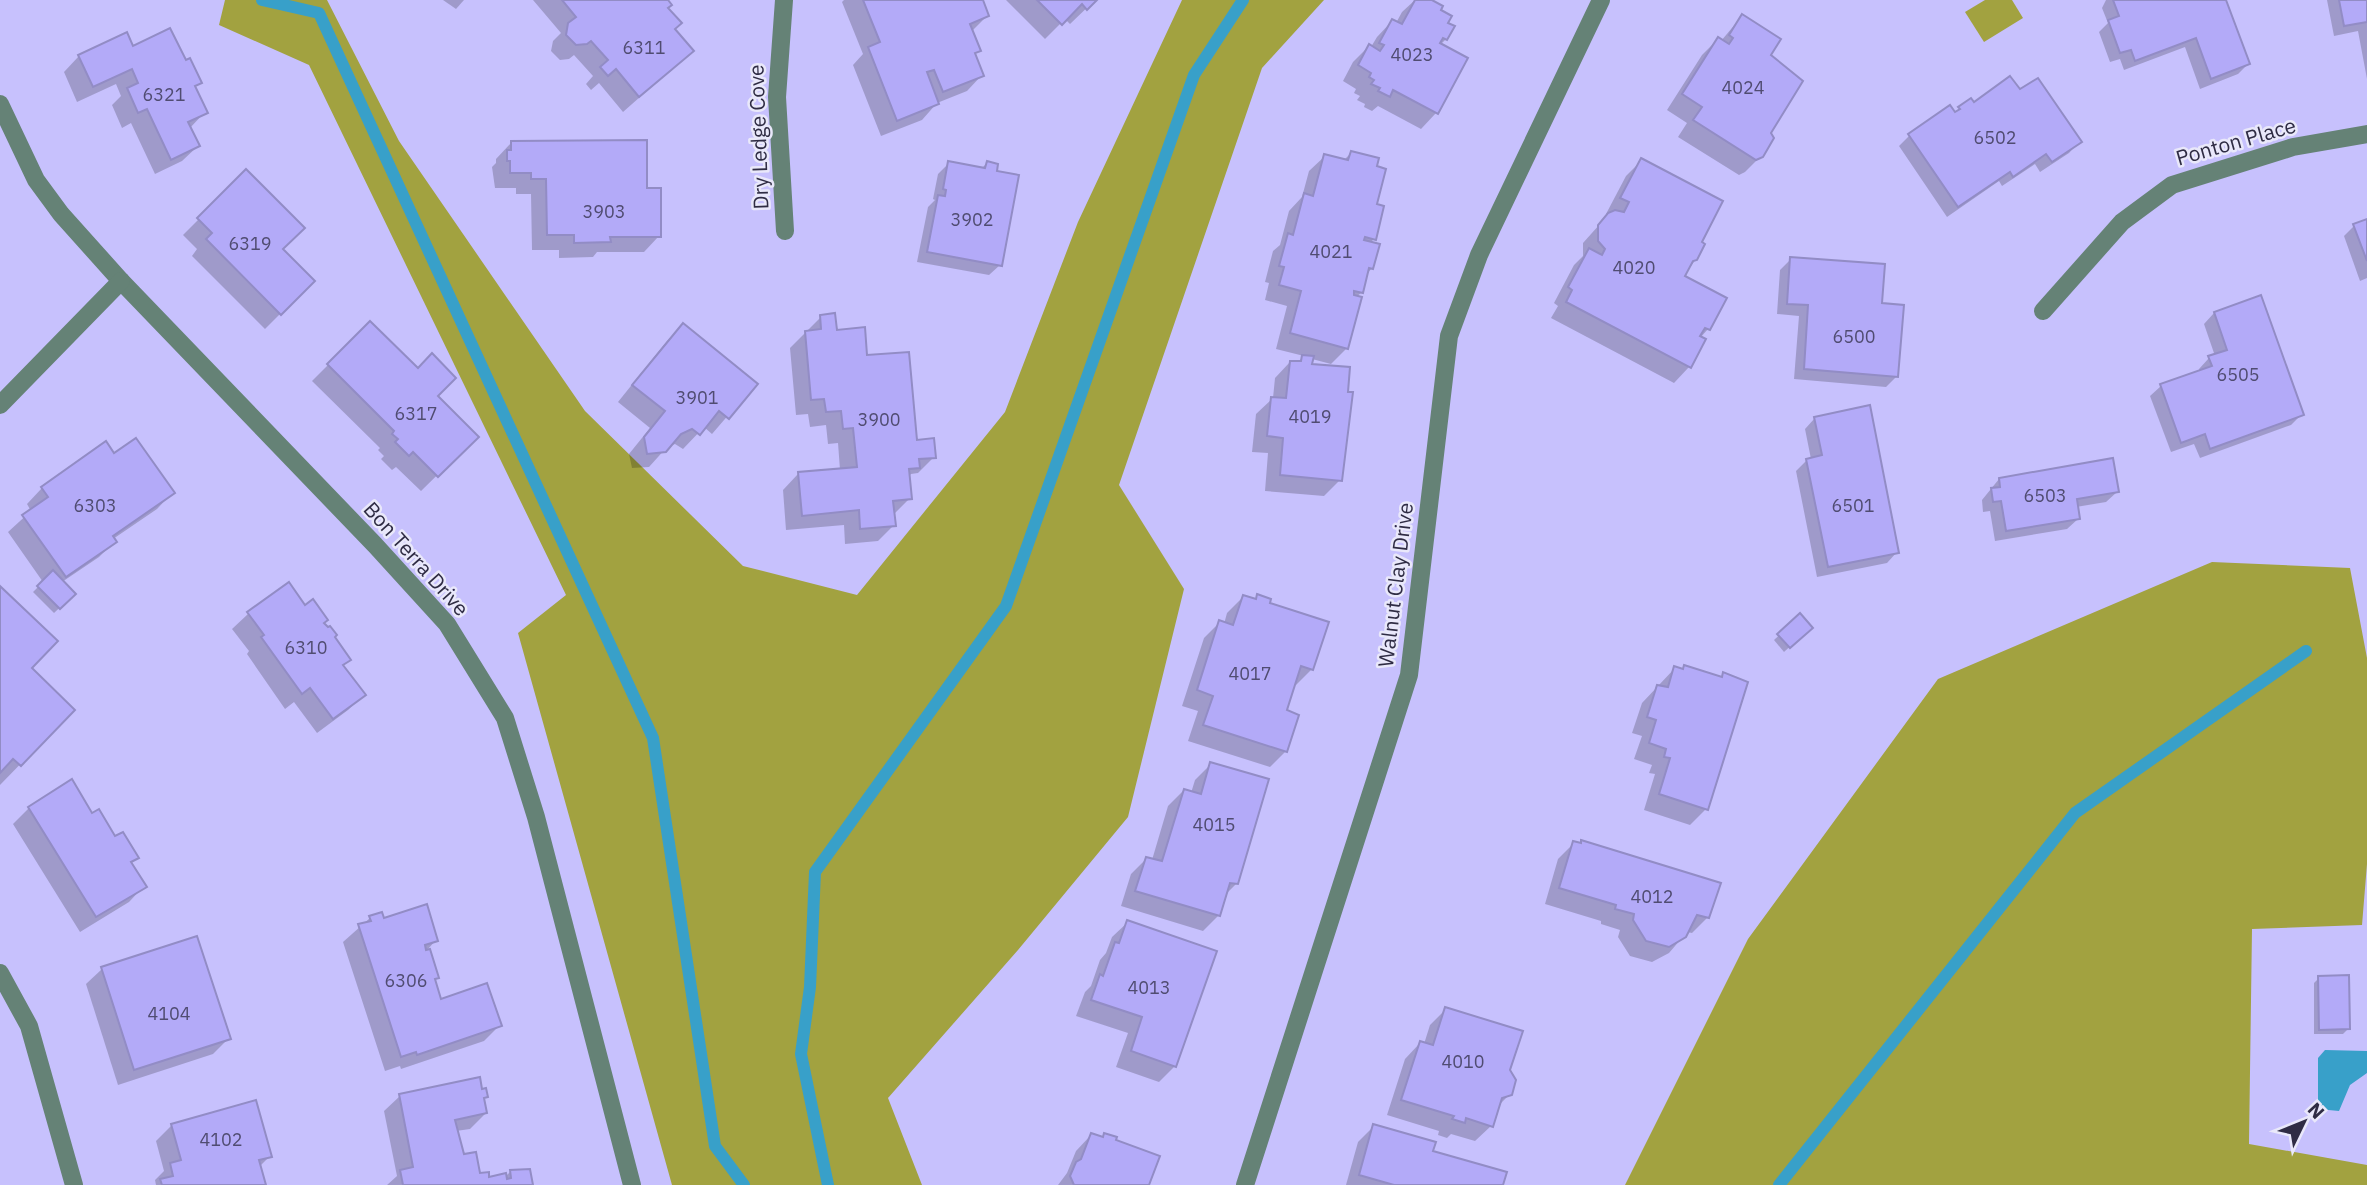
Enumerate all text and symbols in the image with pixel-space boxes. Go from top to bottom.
house number: 6311 [622,36,666,59]
house number: 4023 [1390,43,1434,66]
street label: Dry Ledge Cove [741,64,775,210]
house number: 4024 [1721,76,1765,99]
house number: 6321 [142,83,186,106]
street label: Ponton Place [2172,111,2299,172]
house number: 6502 [1973,126,2017,149]
house number: 3903 [582,200,626,223]
house number: 3902 [950,208,994,231]
house number: 6319 [228,232,272,255]
house number: 4021 [1309,240,1353,263]
house number: 4020 [1612,256,1656,279]
house number: 6500 [1832,325,1876,348]
house number: 6505 [2216,363,2260,386]
house number: 3901 [675,386,719,409]
house number: 6317 [394,402,438,425]
house number: 4019 [1288,405,1332,428]
house number: 3900 [857,408,901,431]
house number: 6503 [2023,484,2067,507]
house number: 6303 [73,494,117,517]
house number: 6501 [1831,494,1875,517]
street label: Bon Terra Drive [358,495,476,621]
street label: Walnut Clay Drive [1371,501,1419,669]
house number: 6310 [284,636,328,659]
house number: 4017 [1228,662,1272,685]
house number: 4015 [1192,813,1236,836]
house number: 4012 [1630,885,1674,908]
house number: 6306 [384,969,428,992]
house number: 4013 [1127,976,1171,999]
house number: 4104 [147,1002,191,1025]
house number: 4010 [1441,1050,1485,1073]
north arrow [2269,1087,2339,1157]
text: N [2303,1097,2330,1124]
house number: 4102 [199,1128,243,1151]

